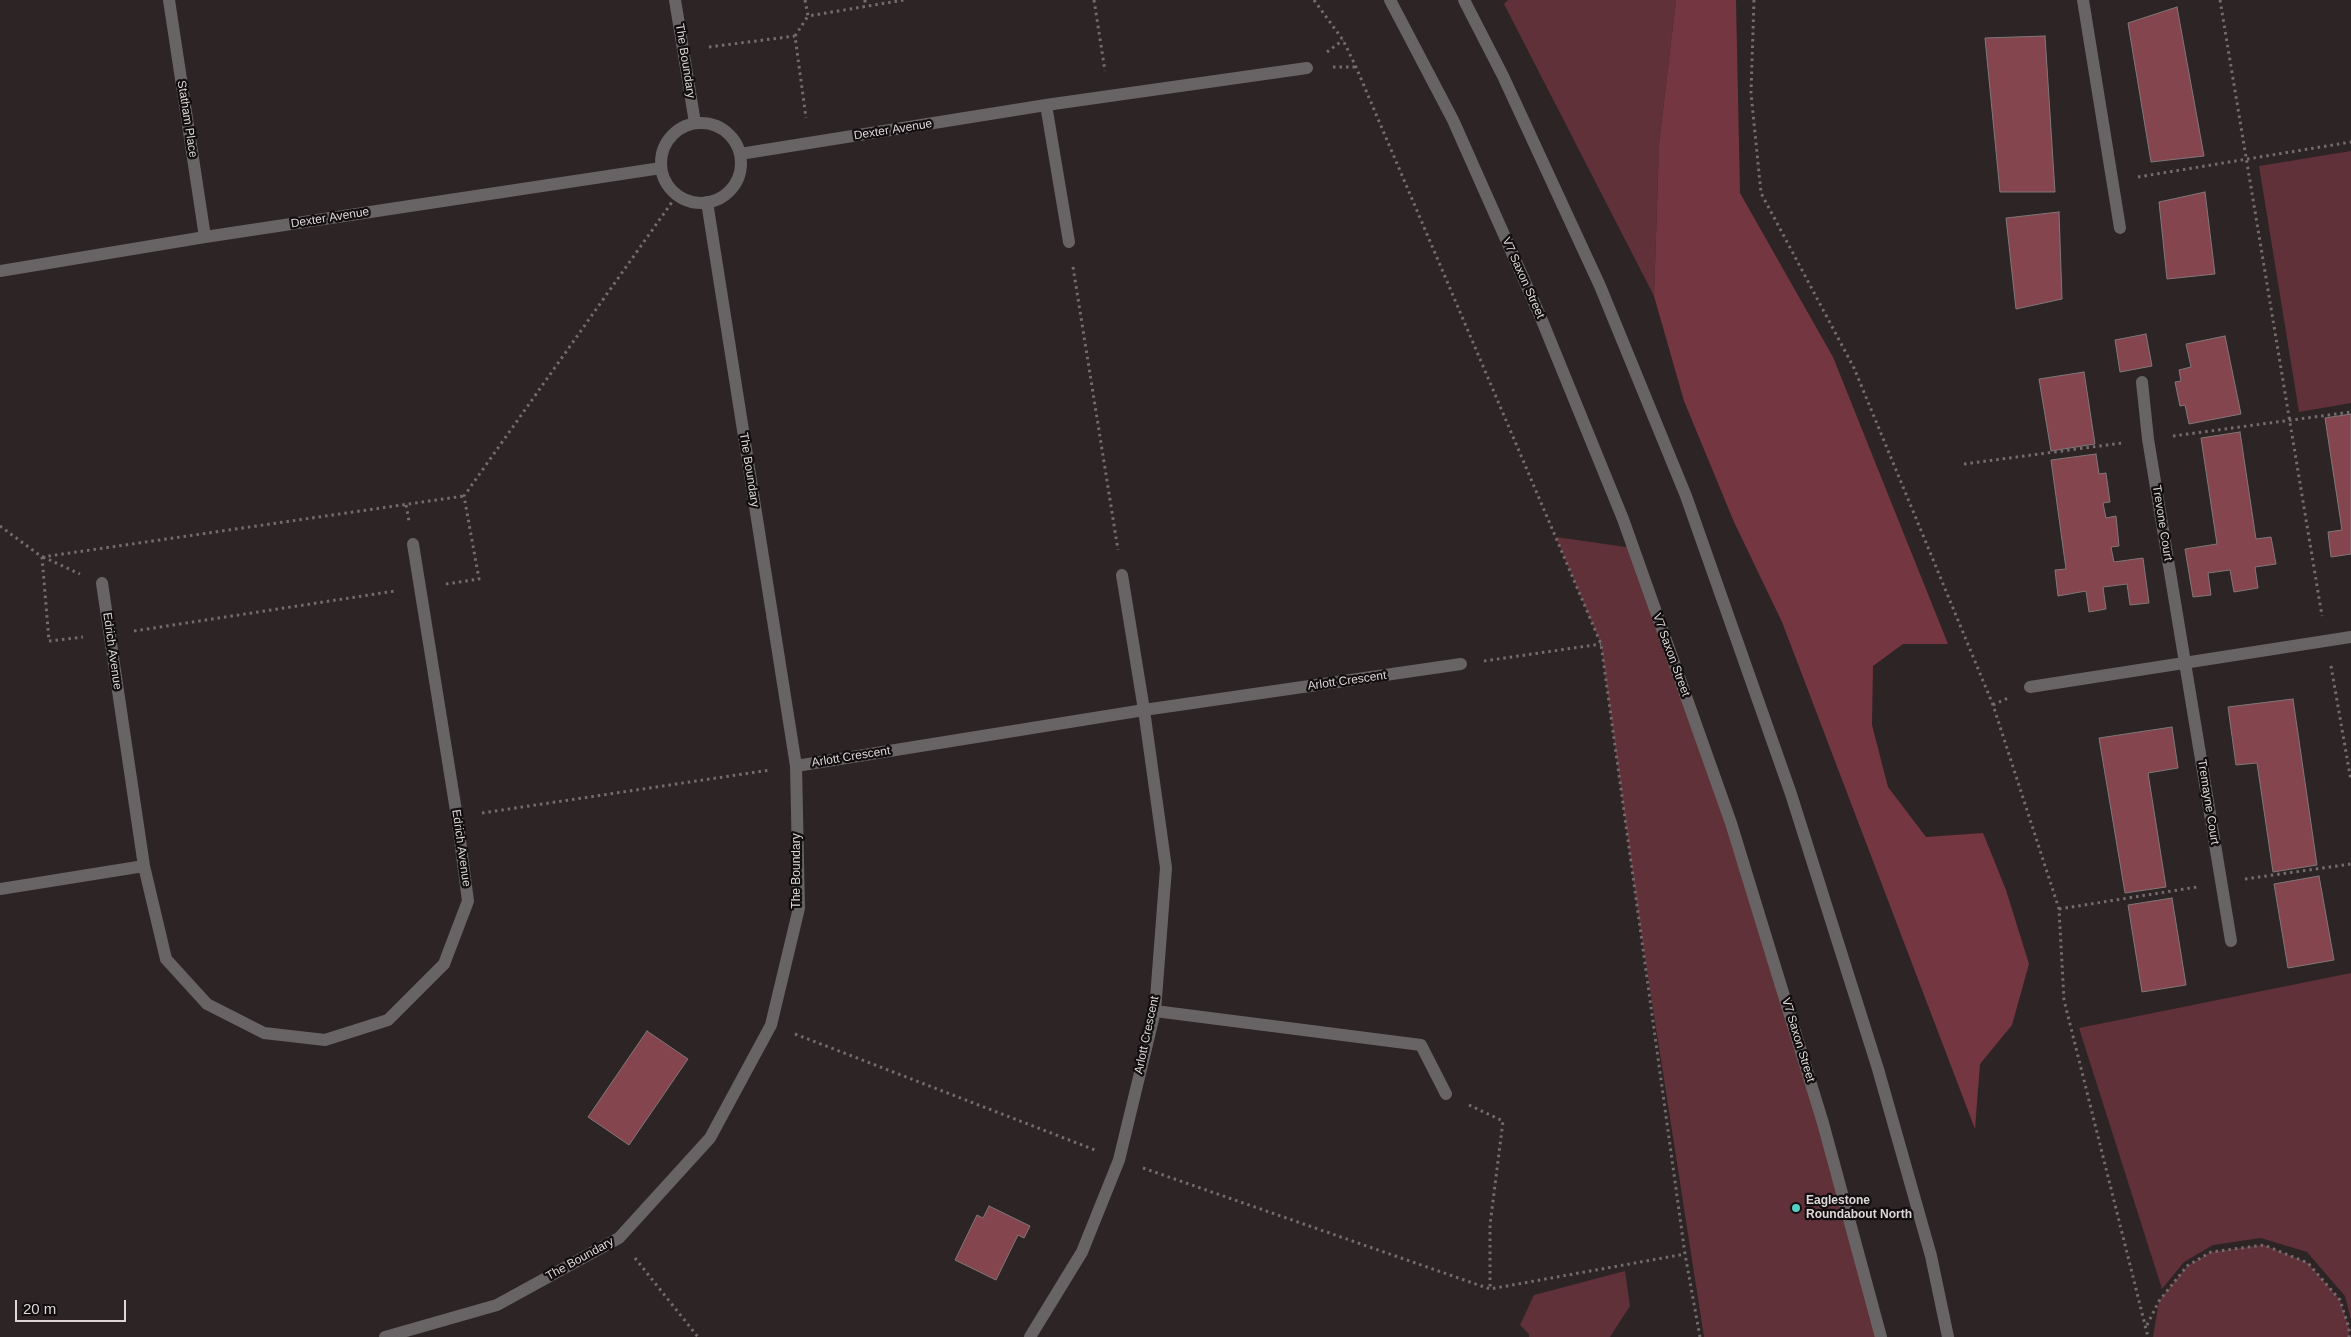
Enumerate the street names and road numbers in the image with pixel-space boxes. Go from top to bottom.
street label: The Boundary [672,23,698,99]
street label: Statham Place [174,79,200,159]
street label: Dexter Avenue [853,117,933,143]
street label: Dexter Avenue [290,205,370,231]
street label: V7 Saxon Street [1499,235,1547,321]
street label: The Boundary [736,432,762,508]
street label: Trevone Court [2149,484,2175,562]
street label: Edrich Avenue [99,611,125,691]
street label: V7 Saxon Street [1649,611,1693,699]
street label: Arlott Crescent [1307,668,1387,694]
street label: Arlott Crescent [811,744,891,770]
street label: Tremayne Court [2194,758,2222,846]
street label: Edrich Avenue [448,808,474,888]
street label: The Boundary [790,833,804,909]
street label: Arlott Crescent [1132,995,1162,1075]
street label: V7 Saxon Street [1778,996,1818,1084]
street label: The Boundary [544,1234,616,1284]

